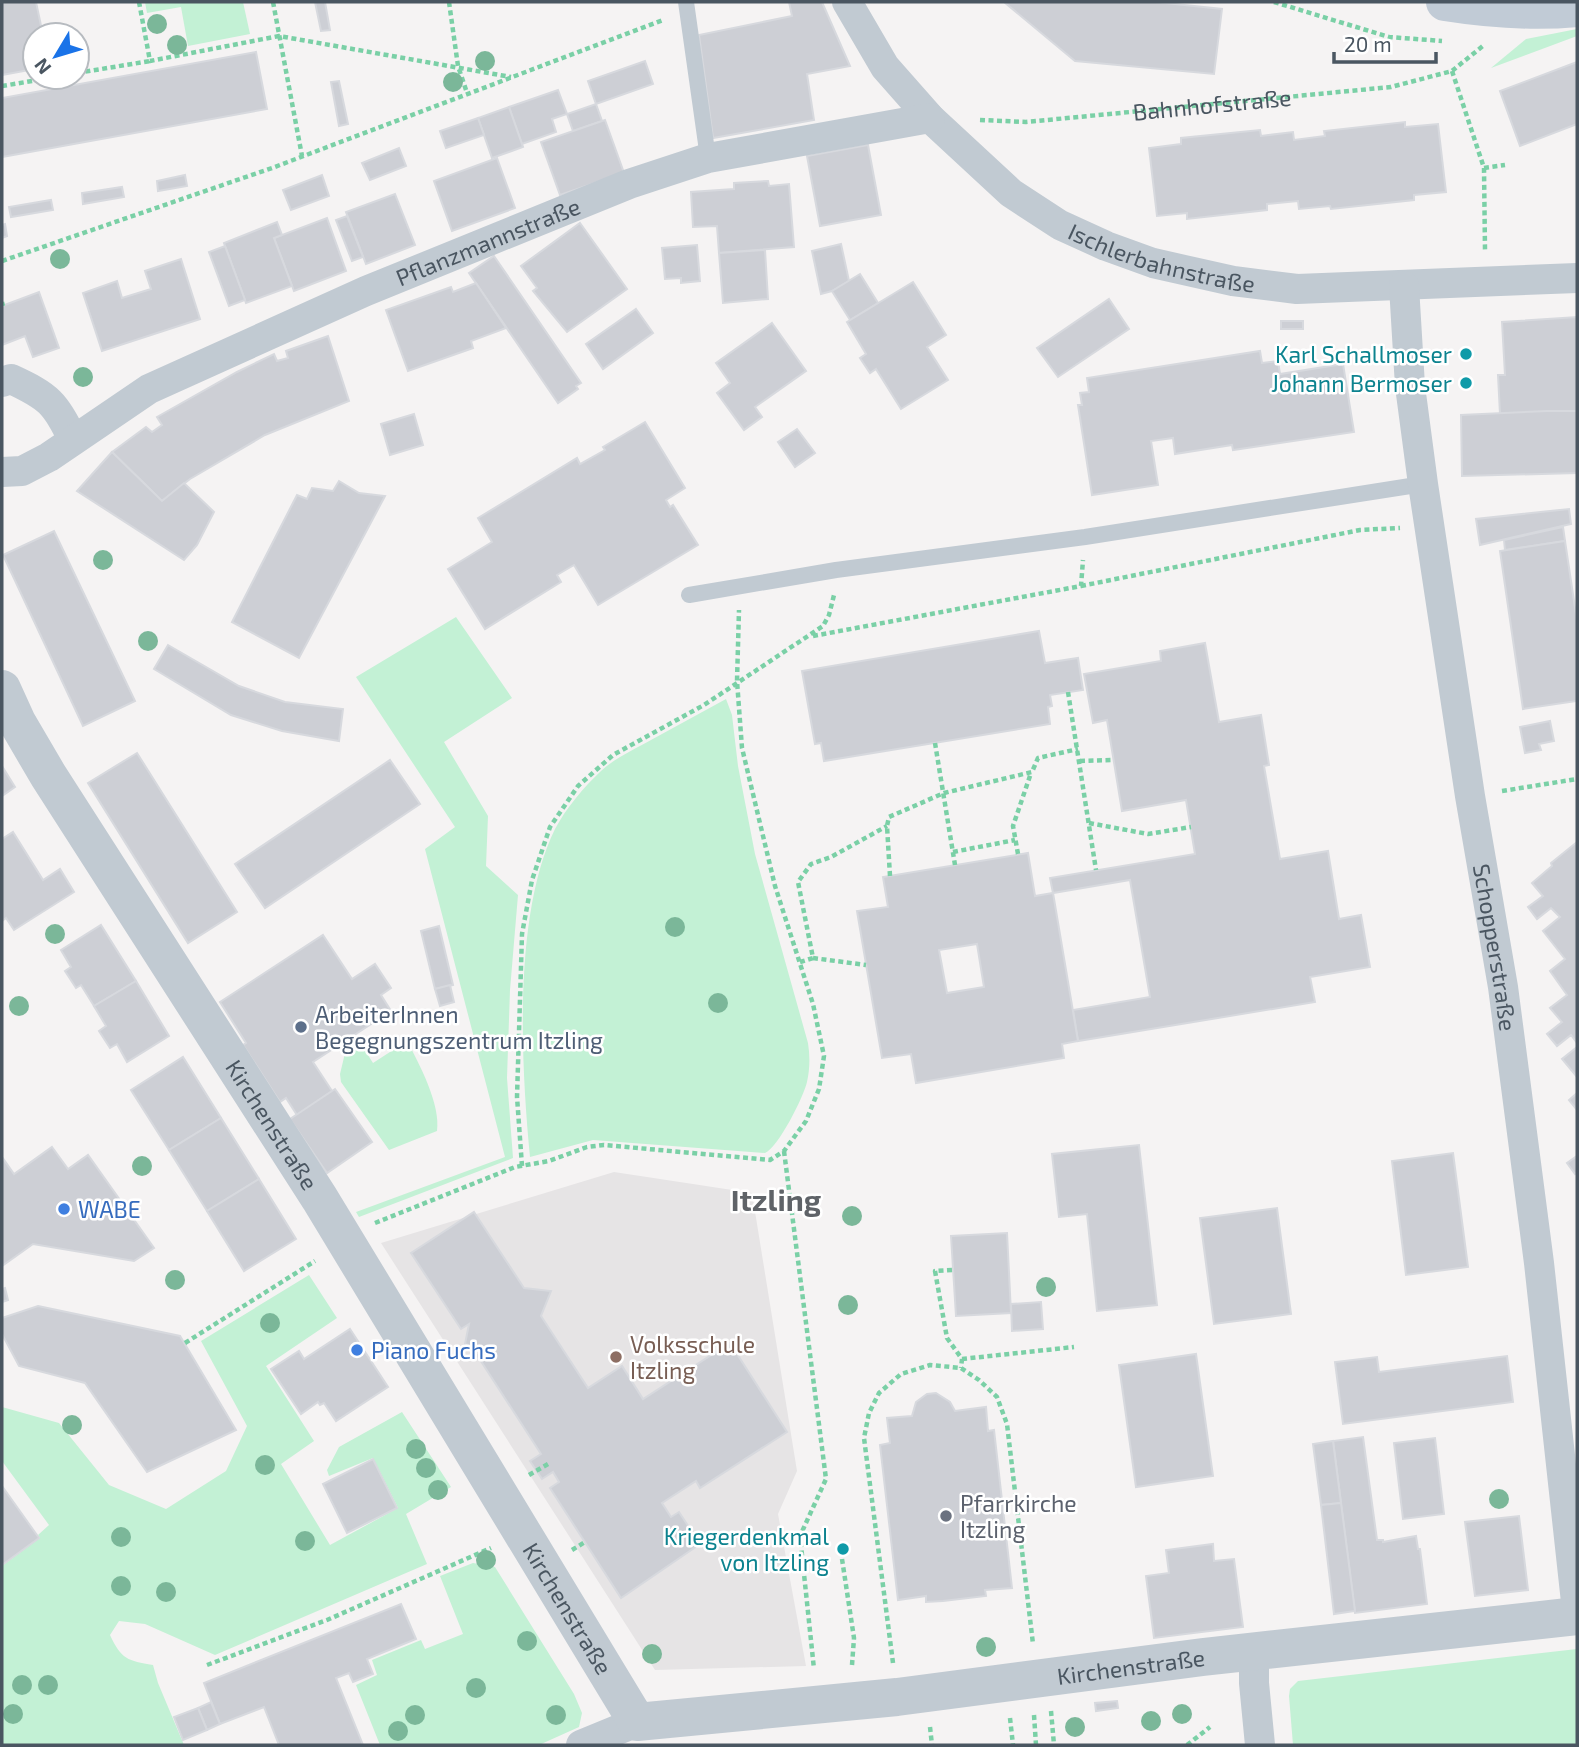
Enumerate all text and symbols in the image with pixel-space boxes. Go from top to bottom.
north arrow [21,21,91,91]
scale bar [1334,21,1436,65]
text: 20 m [1344,31,1392,56]
text: N [29,54,55,79]
street label: Bahnhofstraße [1132,83,1293,126]
street label: Pflanzmannstraße [392,191,584,291]
street label: Ischlerbahnstraße [1064,217,1257,298]
place label: Karl Schallmoser [1275,340,1452,368]
marker: Karl Schallmoser [1458,346,1474,362]
place label: Johann Bermoser [1271,369,1452,397]
marker: Johann Bermoser [1458,375,1474,391]
street label: Schopperstraße [1468,861,1523,1033]
place label: ArbeiterInnen Begegnungszentrum Itzling [315,1000,603,1054]
marker: ArbeiterInnen Begegnungszentrum Itzling [293,1019,309,1035]
street label: Kirchenstraße [220,1054,324,1195]
district label: Itzling [731,1181,822,1217]
place label: WABE [78,1195,141,1223]
marker: WABE [56,1201,72,1217]
place label: Volksschule Itzling [630,1330,755,1384]
place label: Piano Fuchs [371,1336,496,1364]
marker: Piano Fuchs [349,1342,365,1358]
marker: Volksschule Itzling [608,1349,624,1365]
place label: Pfarrkirche Itzling [960,1489,1077,1543]
marker: Pfarrkirche Itzling [938,1508,954,1524]
place label: Kriegerdenkmal von Itzling [664,1522,829,1576]
street label: Kirchenstraße [518,1537,619,1679]
marker: Kriegerdenkmal von Itzling [835,1541,851,1557]
street label: Kirchenstraße [1055,1643,1206,1690]

